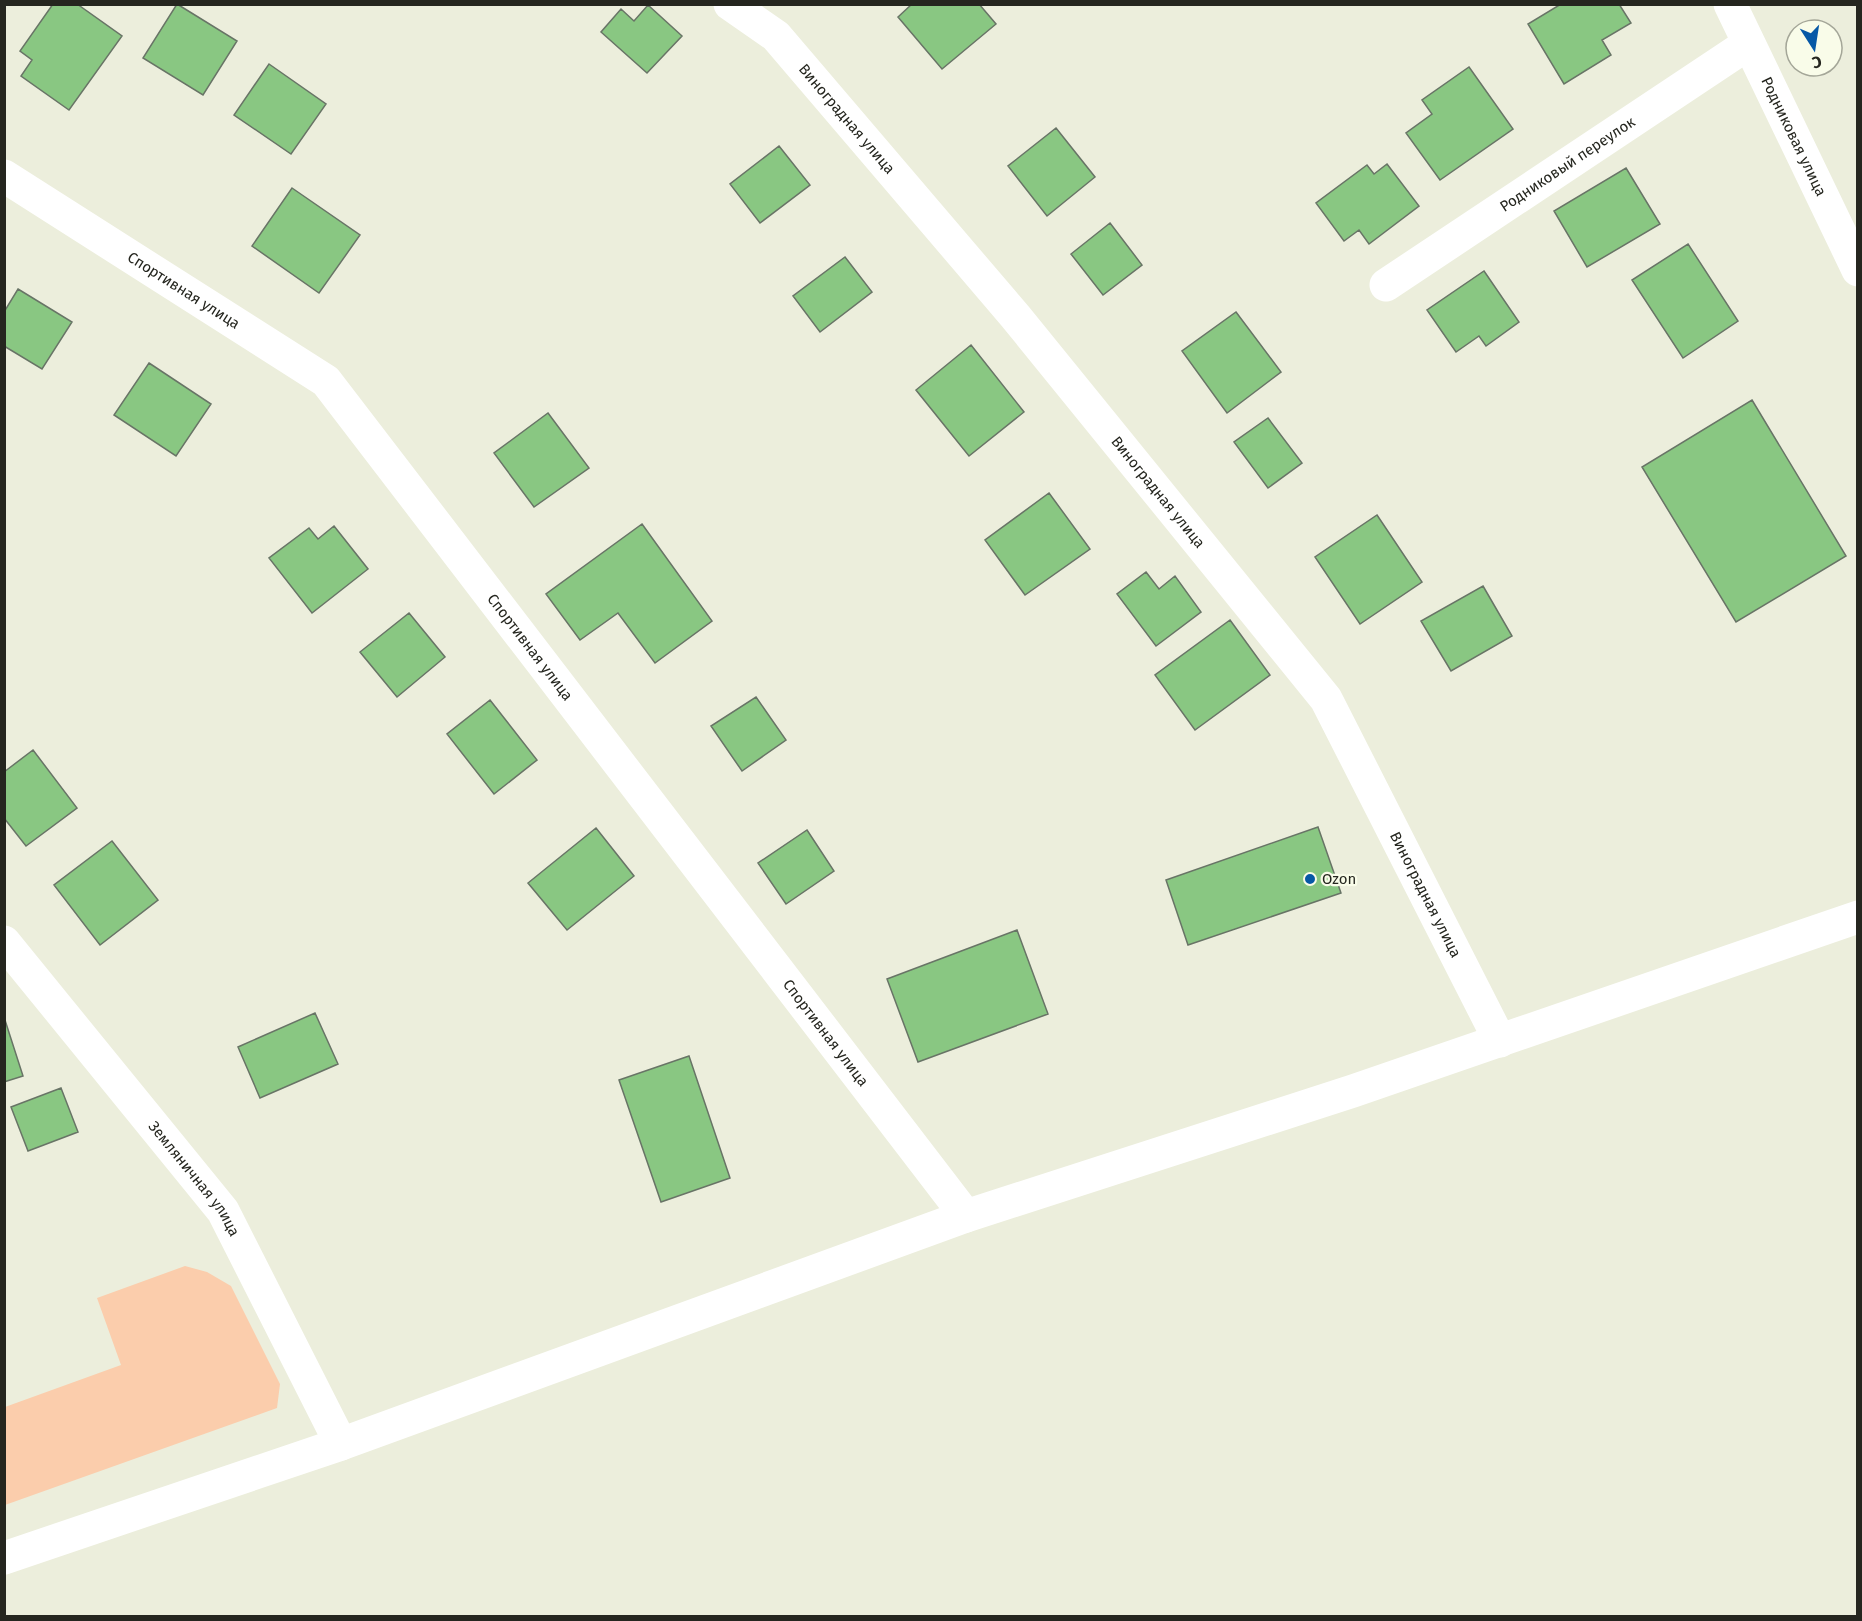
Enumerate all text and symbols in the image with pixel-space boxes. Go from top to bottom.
north arrow [1784,18,1844,78]
text: С [1810,52,1823,73]
street label: Виноградная улица [795,60,899,177]
street label: Родниковая улица [1757,74,1830,199]
street label: Родниковый переулок [1496,113,1639,216]
street label: Спортивная улица [124,248,243,333]
street label: Виноградная улица [1107,433,1209,552]
street label: Спортивная улица [483,590,577,704]
street label: Виноградная улица [1386,829,1465,961]
place label: Ozon [1322,870,1356,888]
marker: Ozon [1303,872,1317,886]
street label: Спортивная улица [779,976,872,1090]
street label: Земляничная улица [145,1118,243,1239]

